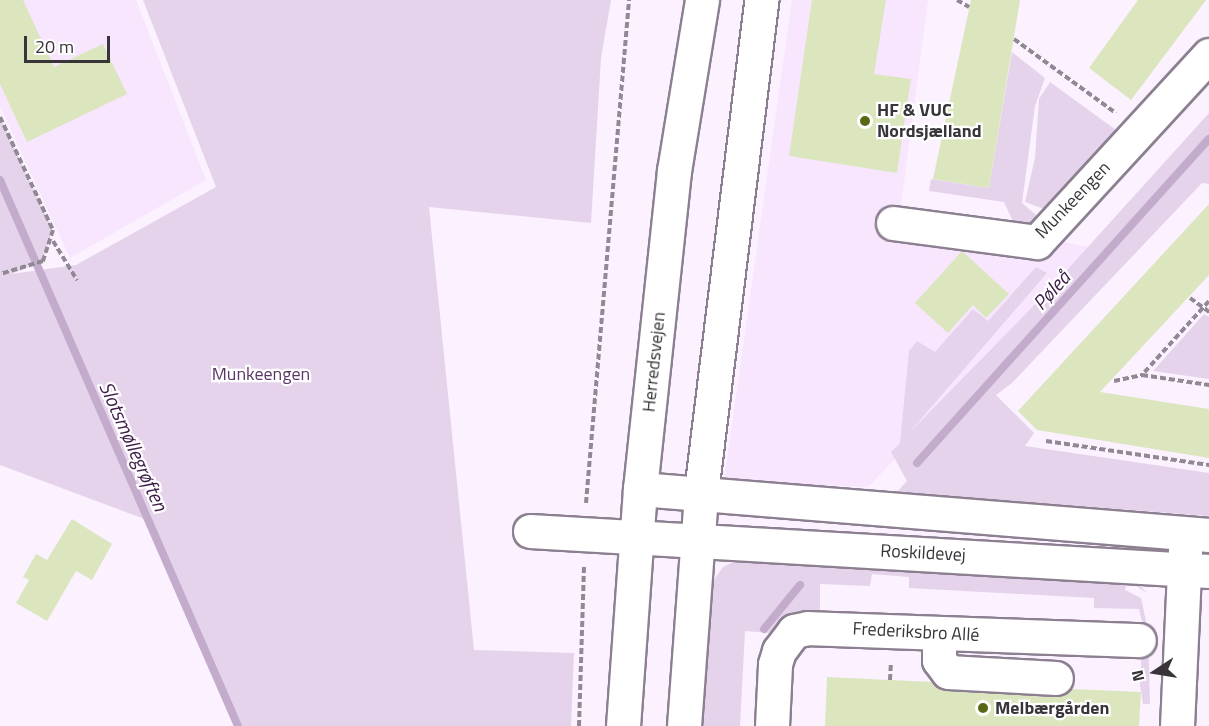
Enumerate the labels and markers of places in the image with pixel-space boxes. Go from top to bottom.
place label: HF & VUC Nordsjælland [877,100,982,142]
marker: HF & VUC Nordsjælland [858,114,872,128]
place label: Melbærgården [995,697,1109,719]
marker: Melbærgården [976,701,990,715]

